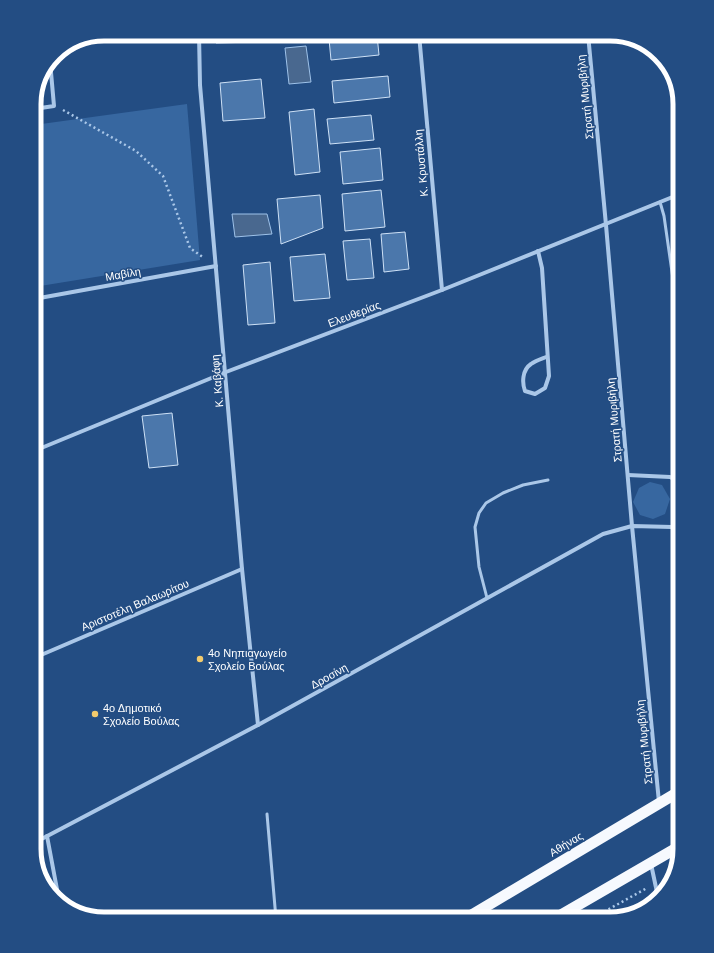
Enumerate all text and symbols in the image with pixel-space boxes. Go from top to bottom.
street label: Στρατή Μυριβήλη [575,54,595,140]
street label: Κ. Κρυστάλλη [412,129,430,197]
street label: Μαβίλη [104,265,142,283]
street label: Ελευθερίας [326,299,382,329]
street label: Κ. Καβάφη [209,354,225,408]
street label: Στρατή Μυριβήλη [604,377,624,463]
street label: Αριστοτέλη Βαλαωρίτου [79,577,191,633]
place label: 4ο Νηπιαγωγείο Σχολείο Βούλας [208,647,287,672]
marker: 4ο Νηπιαγωγείο Σχολείο Βούλας [195,654,205,664]
street label: Δροσίνη [308,661,350,691]
street label: Στρατή Μυριβήλη [634,699,654,785]
place label: 4ο Δημοτικό Σχολείο Βούλας [103,702,180,727]
marker: 4ο Δημοτικό Σχολείο Βούλας [90,709,100,719]
street label: Αθήνας [547,829,585,859]

